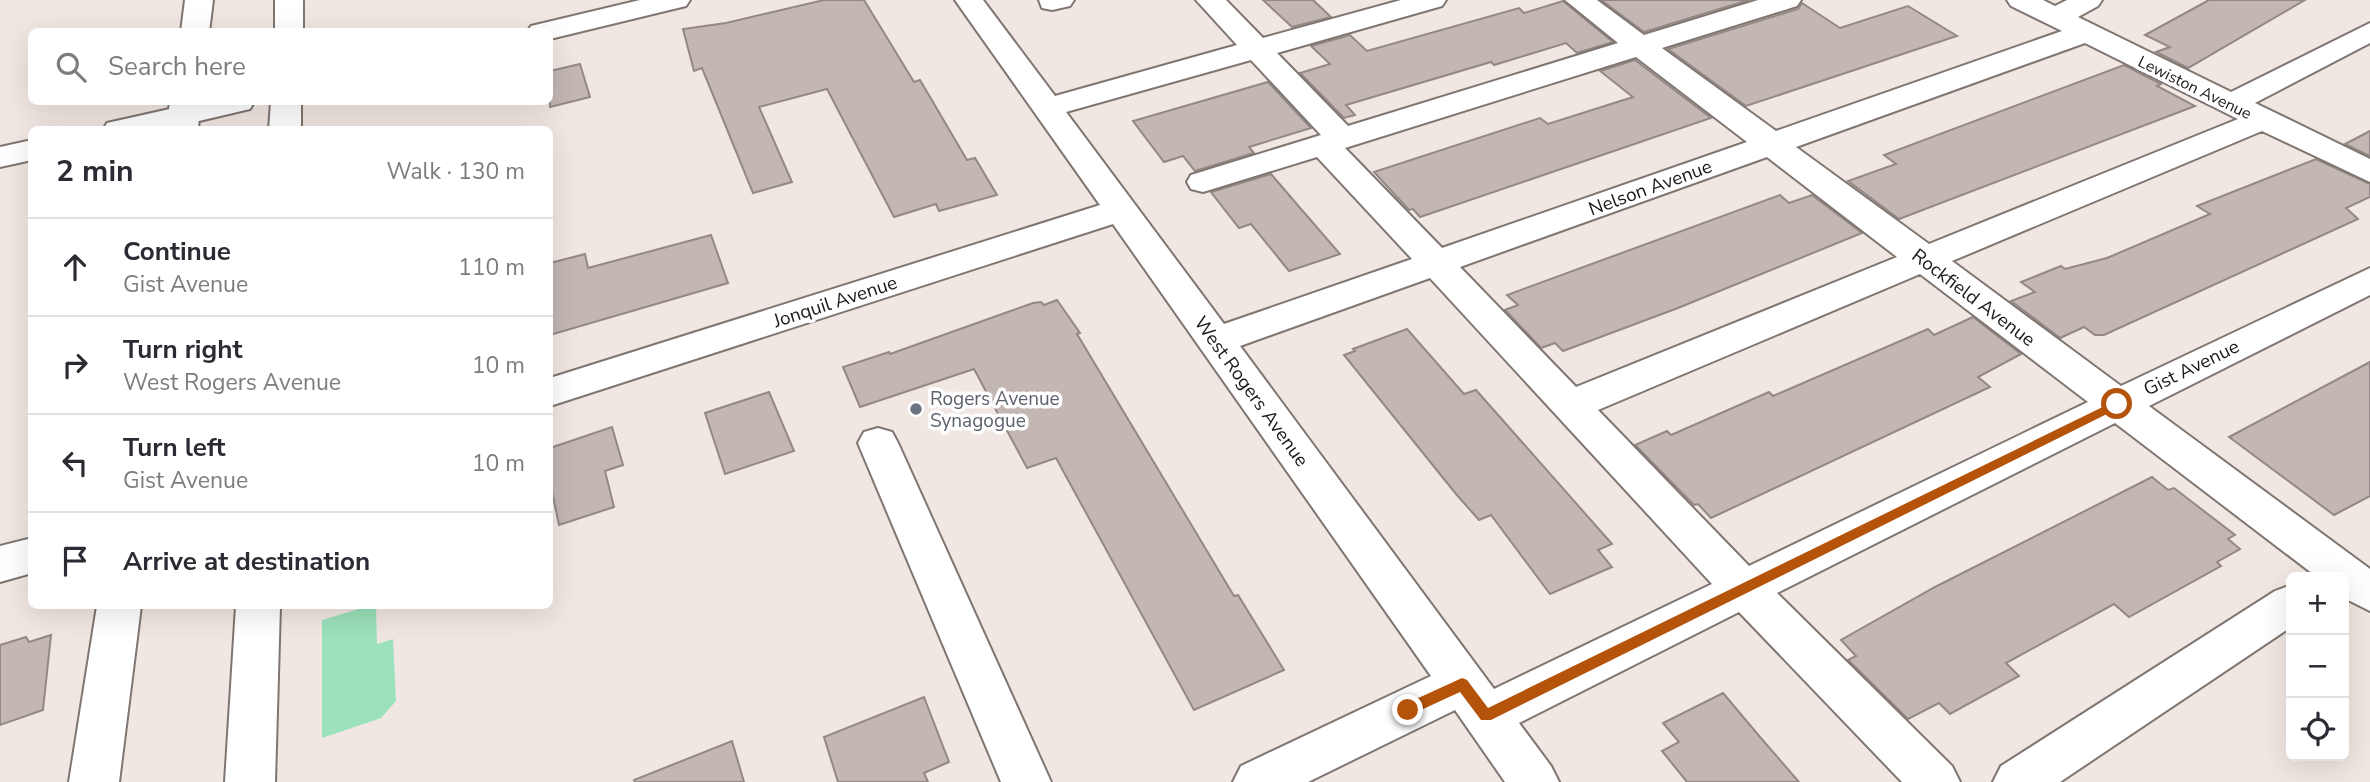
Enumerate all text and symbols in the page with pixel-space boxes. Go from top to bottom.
search box [28,28,553,105]
icon: search [52,48,90,86]
text: Search here [108,49,246,84]
street label: Lewiston Avenue [2134,51,2255,125]
text: 2 min [56,151,134,192]
street label: Nelson Avenue [1585,154,1716,222]
text: Walk · 130 m [386,156,525,187]
text: Continue [123,234,231,269]
street label: Rockfield Avenue [1906,243,2040,353]
icon: ahead [56,248,94,286]
text: 110 m [458,252,525,283]
text: Gist Avenue [123,269,248,300]
street label: Jonquil Avenue [769,270,901,335]
street label: West Rogers Avenue [1188,311,1315,472]
text: Turn right [123,332,242,367]
street label: Gist Avenue [2139,334,2244,402]
icon: right [56,346,94,384]
text: 10 m [472,350,525,381]
text: West Rogers Avenue [123,367,341,398]
place label: Rogers Avenue Synagogue [930,386,1060,434]
route start [2101,388,2132,419]
marker: Rogers Avenue Synagogue [908,401,924,417]
text: Turn left [123,430,226,465]
icon: left [56,444,94,482]
text: 10 m [472,448,525,479]
text: Gist Avenue [123,465,248,496]
icon: arrive [56,542,94,580]
text: Arrive at destination [123,544,370,579]
map controls [2286,572,2349,761]
button: + [2286,572,2349,635]
button: − [2286,635,2349,698]
route end [1392,694,1423,725]
button: locate [2286,698,2349,761]

